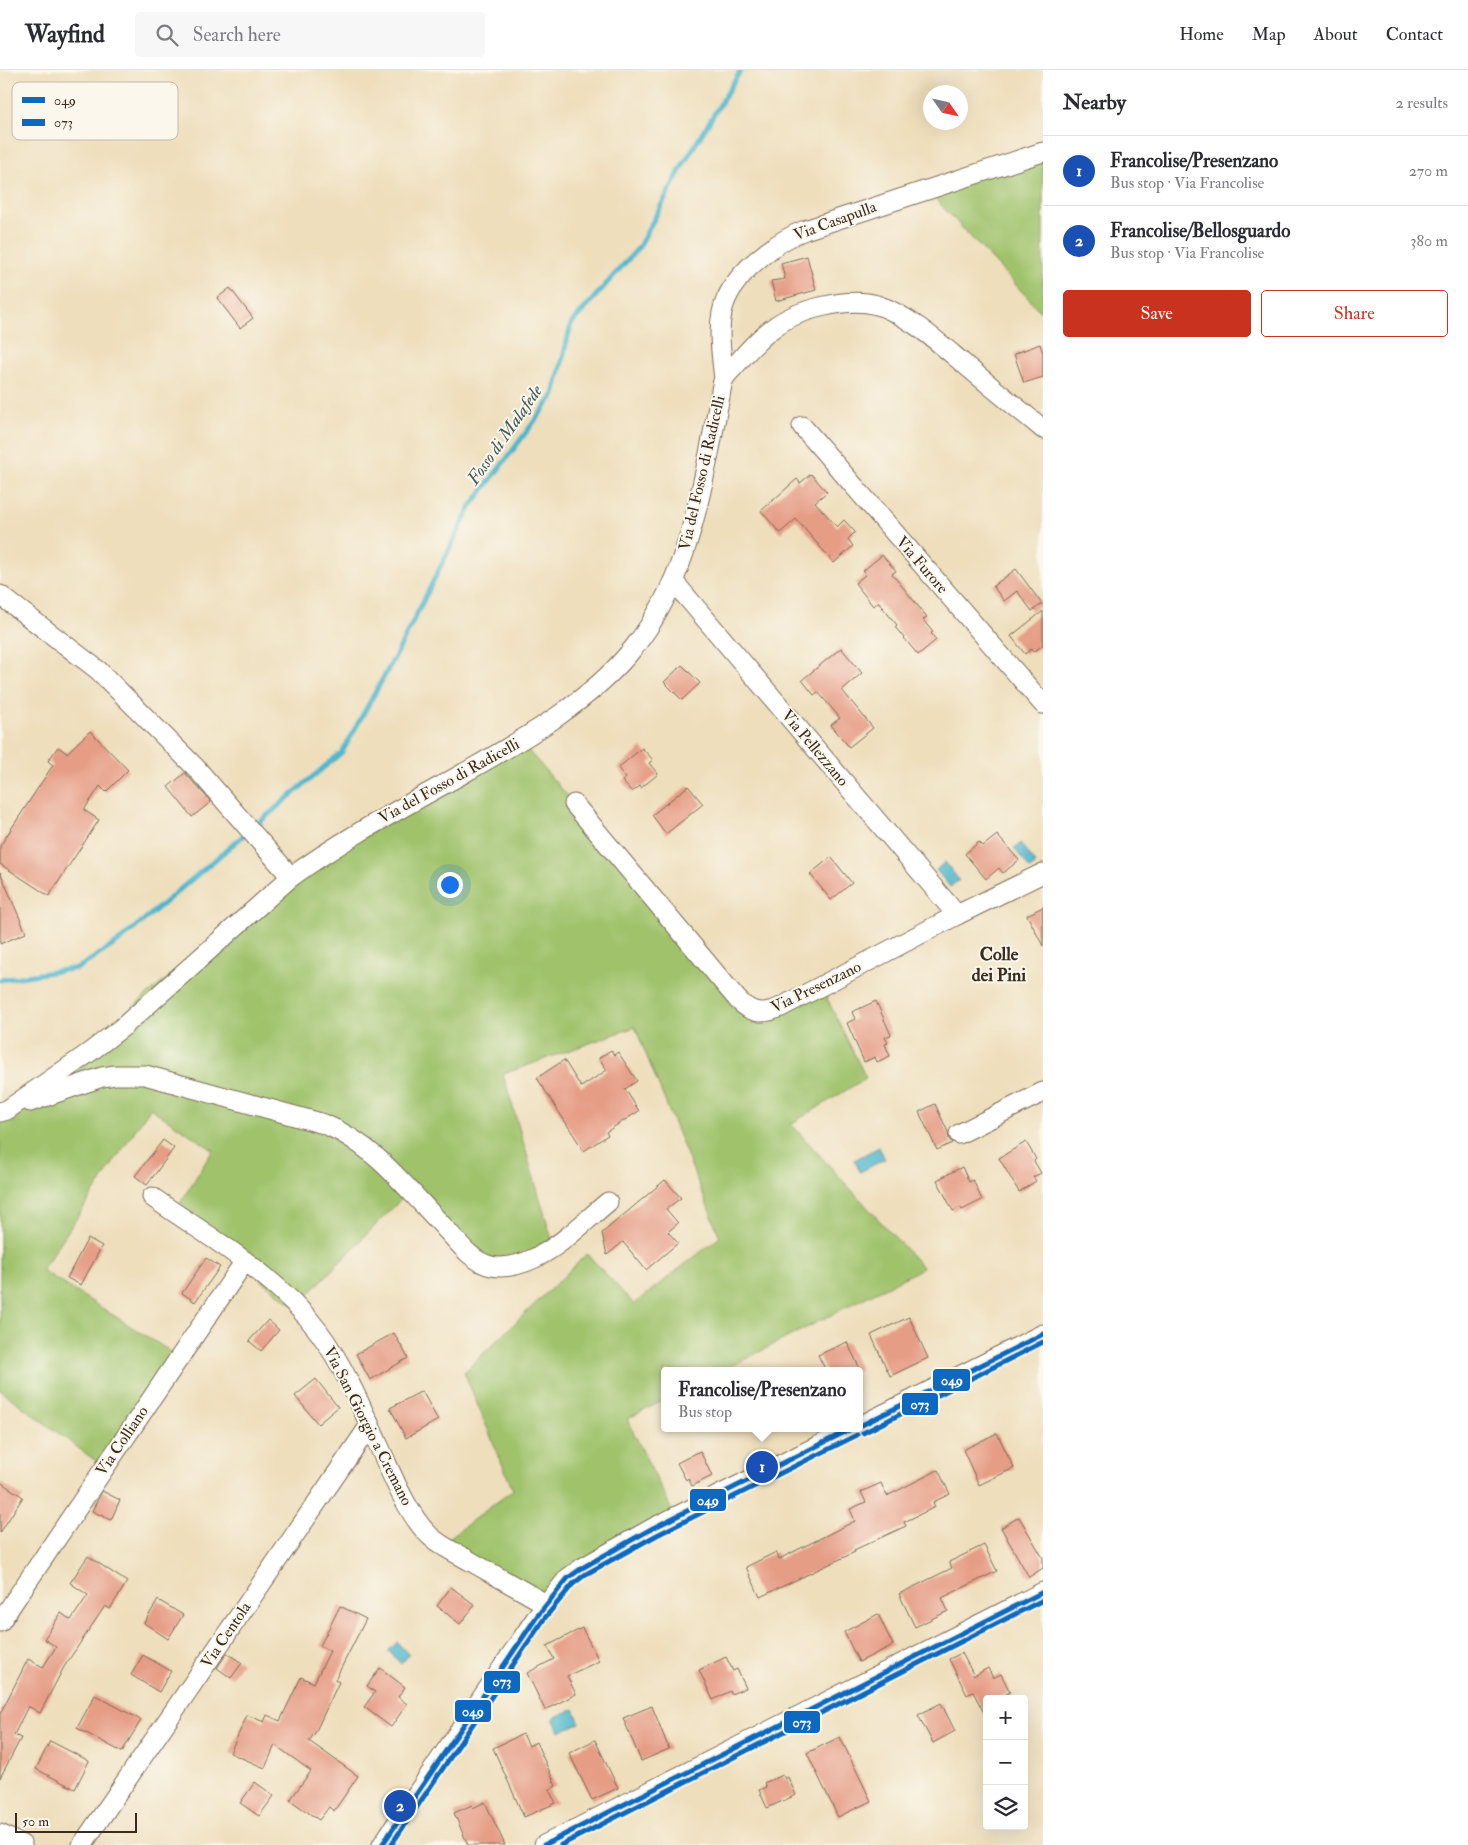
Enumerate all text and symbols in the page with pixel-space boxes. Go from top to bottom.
search box [135,12,485,57]
text: Wayfind [25,19,105,50]
icon: search [153,21,181,49]
text: Search here [193,23,281,47]
text: Home [1179,23,1224,46]
text: Map [1252,23,1286,46]
text: About [1314,23,1358,46]
text: Contact [1386,23,1443,46]
legend [12,82,178,140]
north arrow [923,85,968,130]
text: Nearby [1063,89,1126,116]
text: 049 [54,92,76,109]
text: 2 results [1395,93,1448,113]
text: 073 [54,114,73,131]
text: Francolise/Presenzano [1110,149,1278,173]
text: 1 [1076,161,1082,181]
text: 270 m [1409,161,1448,181]
text: Bus stop · Via Francolise [1110,173,1264,193]
street label: Via Casapulla [791,197,880,246]
text: Francolise/Bellosguardo [1110,219,1290,243]
text: 2 [1075,231,1083,251]
text: 380 m [1410,231,1448,251]
text: Bus stop · Via Francolise [1110,243,1264,263]
button: Save [1063,290,1251,337]
button: Share [1261,290,1448,337]
water label: Fosso di Malafede [461,380,549,490]
street label: Via del Fosso di Radicelli [674,394,730,552]
street label: Via Furore [892,532,953,598]
street label: Via Pellezzano [777,706,853,791]
street label: Via del Fosso di Radicelli [375,734,523,828]
your location [437,872,463,898]
district label: Colle dei Pini [972,943,1026,987]
street label: Via Presenzano [768,956,865,1017]
street label: Via San Giorgio a Cremano [319,1343,417,1509]
popup [661,1367,863,1432]
line badge: 049 [932,1368,971,1392]
text: 049 [941,1372,963,1389]
text: Francolise/Presenzano [678,1378,846,1402]
line badge: 073 [901,1392,939,1416]
text: 073 [911,1396,929,1413]
street label: Via Colliano [91,1402,153,1480]
text: Bus stop [678,1402,732,1422]
pin: 1 [746,1448,778,1486]
line badge: 049 [689,1488,727,1512]
text: 049 [697,1492,719,1509]
street label: Via Centola [197,1598,256,1672]
line badge: 073 [483,1670,521,1694]
text: 073 [493,1673,511,1690]
map controls [983,1695,1028,1830]
button: + [983,1695,1028,1740]
line badge: 049 [454,1699,492,1723]
text: 049 [462,1703,484,1720]
line badge: 073 [783,1710,821,1734]
text: 073 [793,1714,811,1731]
button: − [983,1740,1028,1785]
button: layers [983,1785,1028,1830]
pin: 2 [384,1787,416,1825]
scale bar [15,1810,138,1833]
text: 50 m [22,1813,49,1830]

